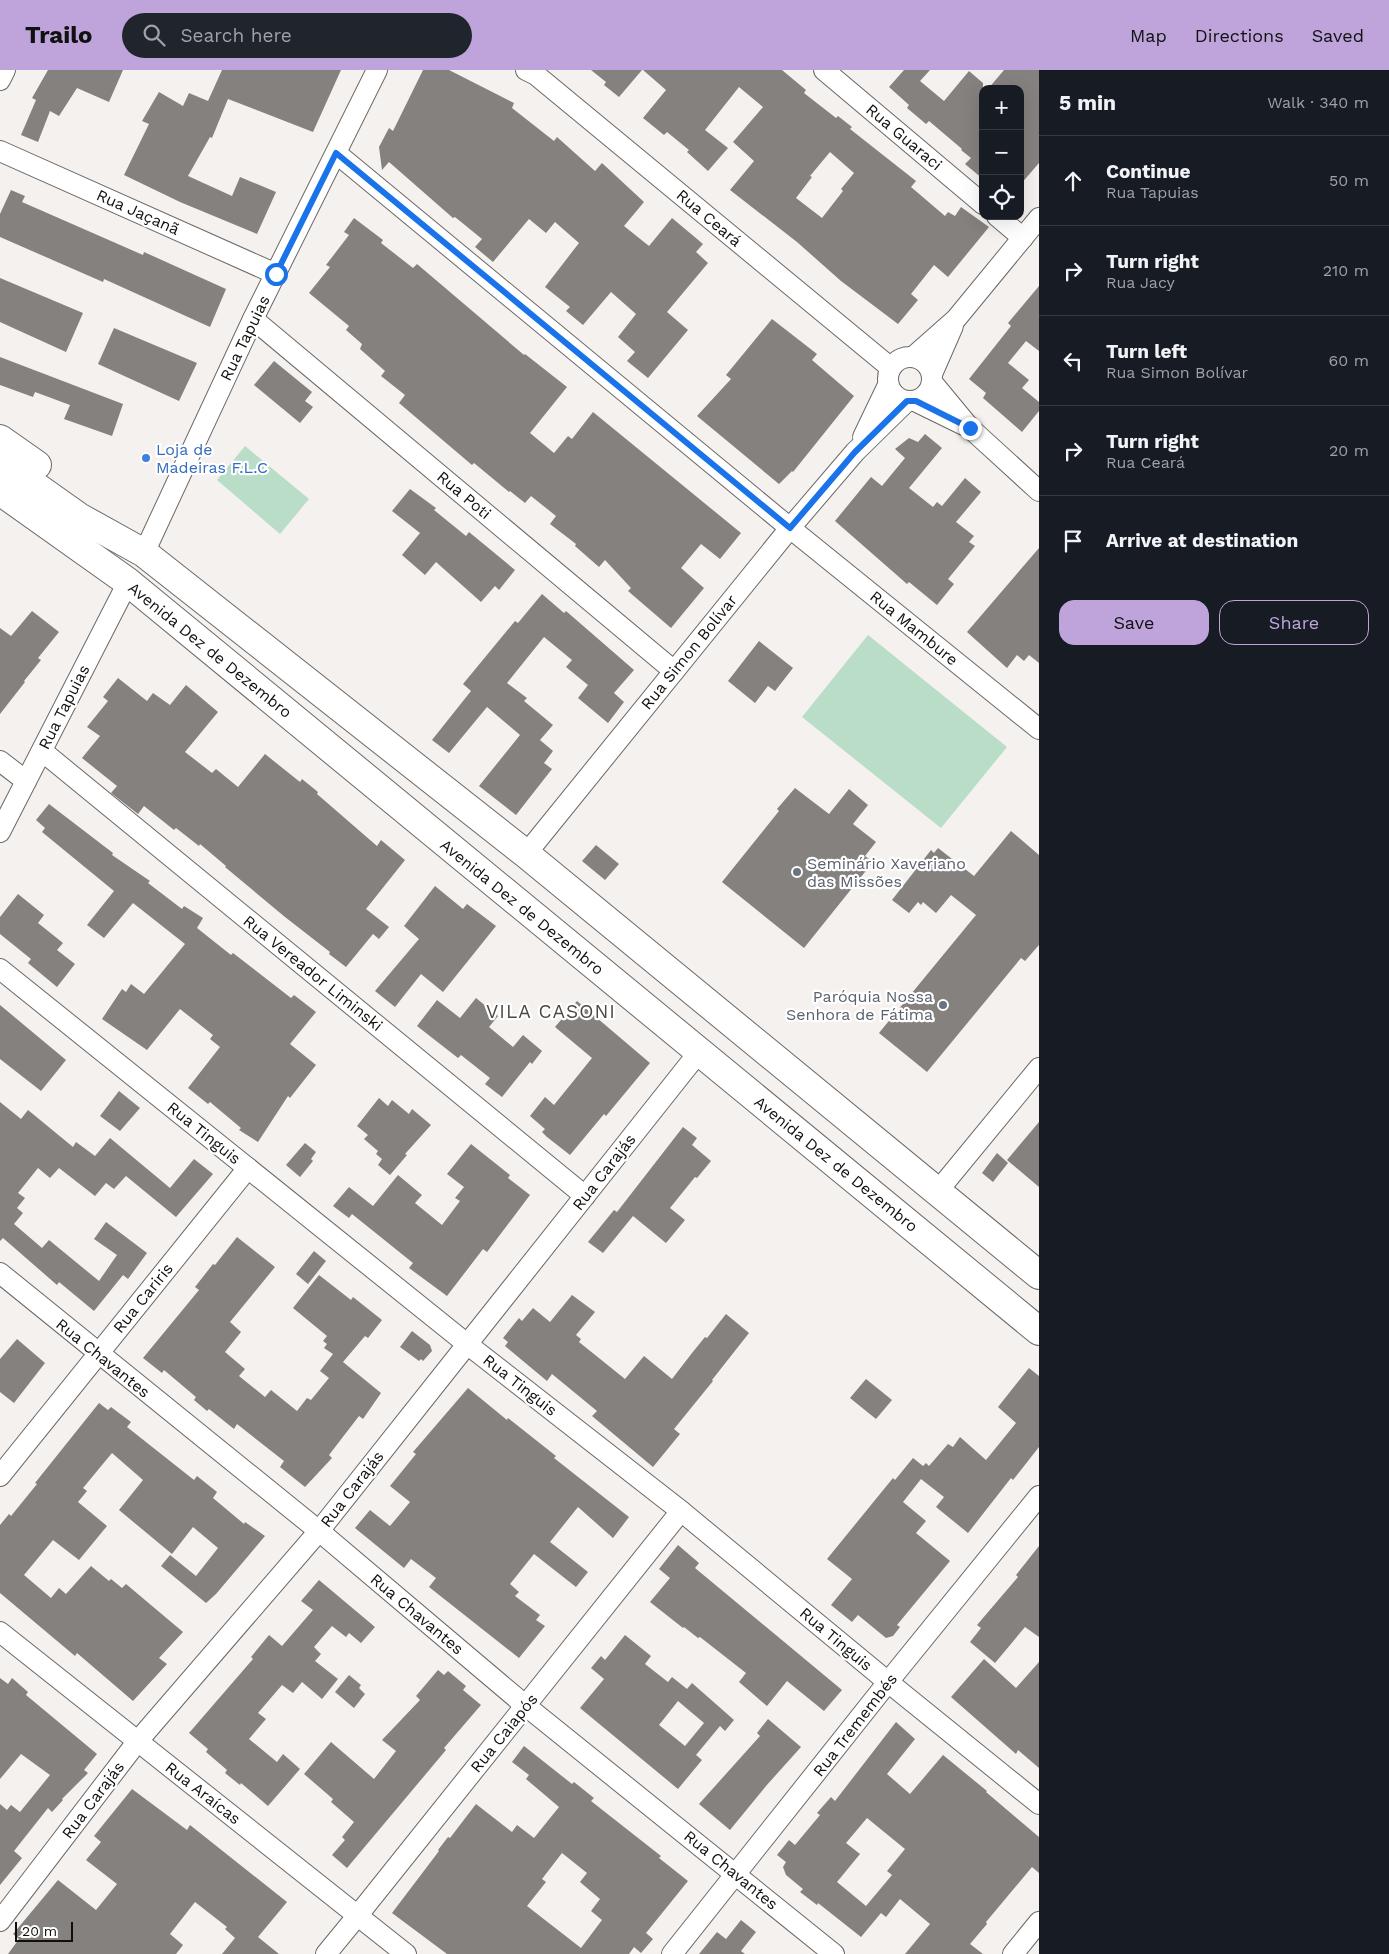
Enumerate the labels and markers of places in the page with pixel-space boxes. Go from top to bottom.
place label: Loja de Madeiras F.L.C [156,440,268,477]
marker: Loja de Madeiras F.L.C [140,452,152,464]
place label: Seminário Xaveriano das Missões [807,854,966,891]
marker: Seminário Xaveriano das Missões [791,866,803,878]
place label: Paróquia Nossa Senhora de Fátima [786,987,933,1024]
marker: Paróquia Nossa Senhora de Fátima [937,999,949,1011]

